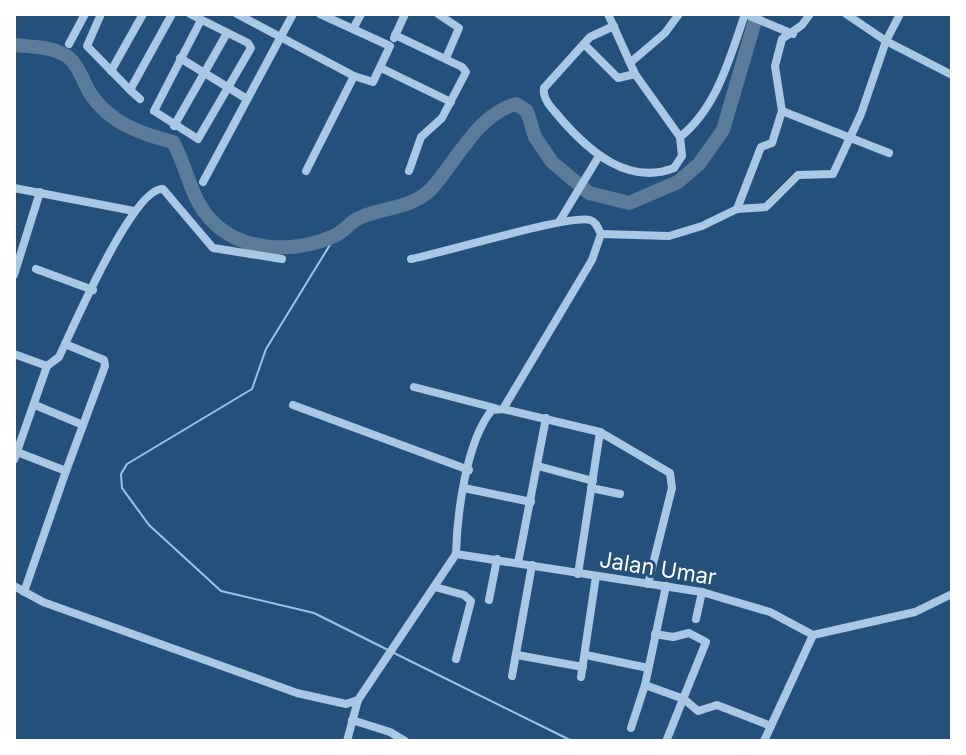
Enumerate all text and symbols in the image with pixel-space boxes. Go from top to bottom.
street label: Jalan Umar [598,546,718,590]

